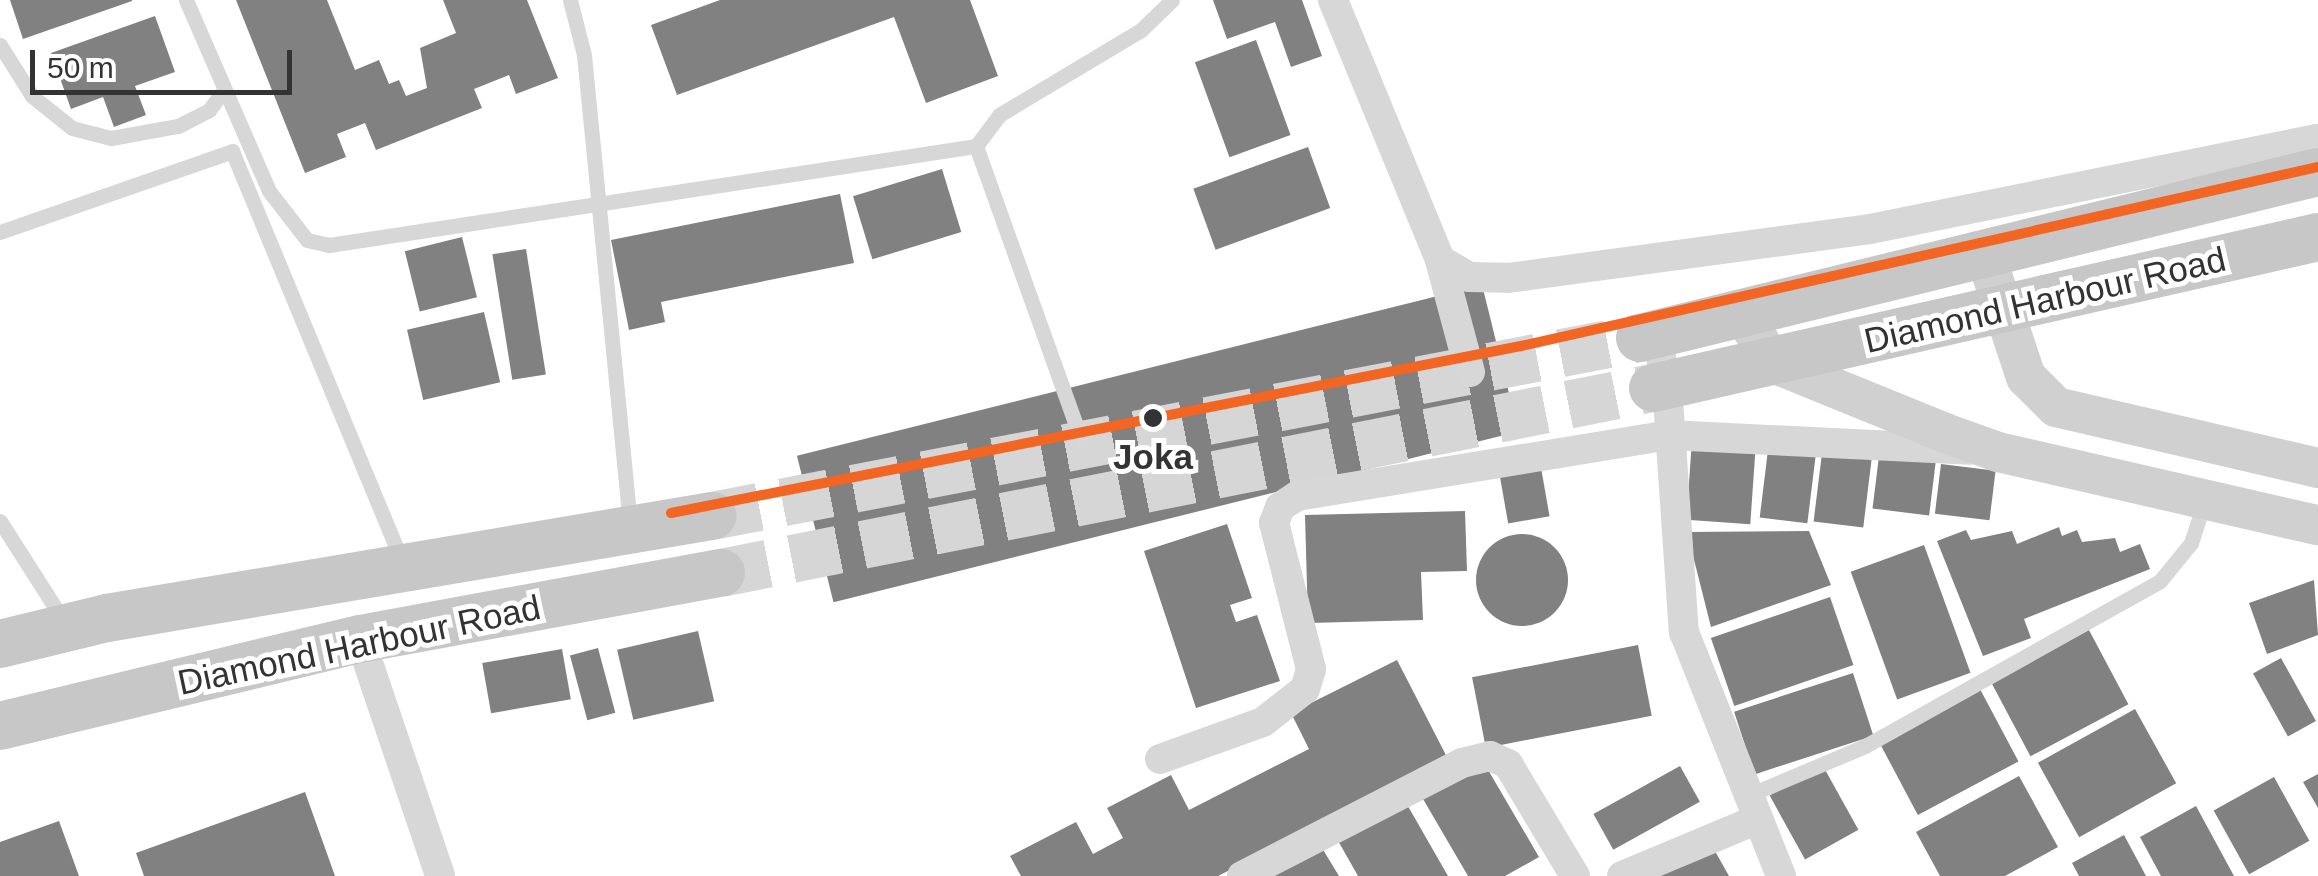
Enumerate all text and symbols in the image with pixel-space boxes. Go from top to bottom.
scale bar [35,30,298,92]
text: 50 m [47,51,114,84]
street label: Diamond Harbour Road [1860,238,2230,362]
marker: Joka [1140,405,1166,431]
place label: Joka [1113,436,1193,478]
street label: Diamond Harbour Road [174,586,544,704]

